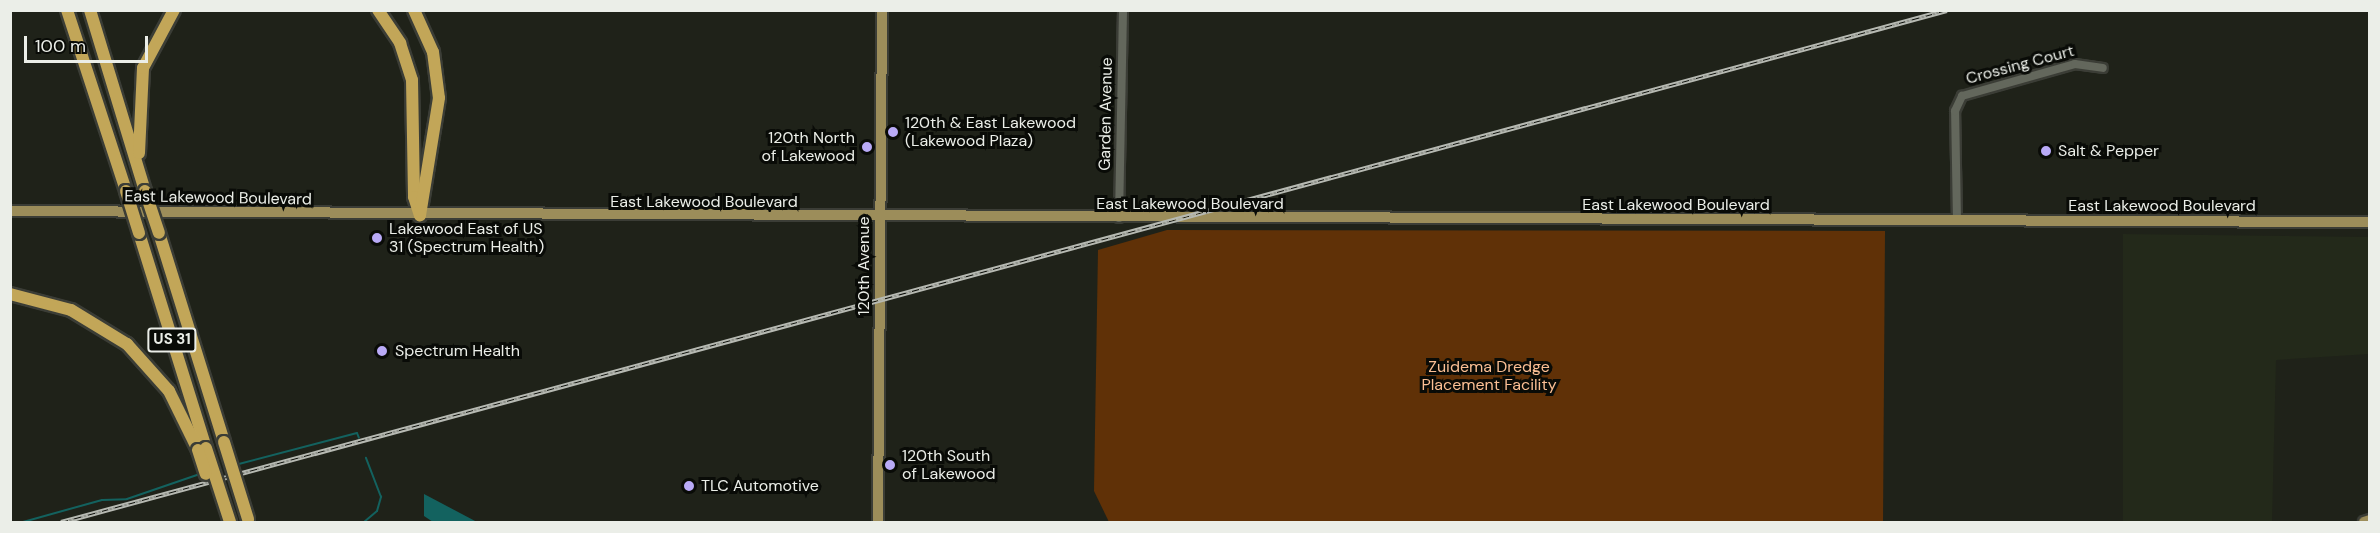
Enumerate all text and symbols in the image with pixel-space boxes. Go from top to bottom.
scale bar [27,24,152,62]
text: 100 m [35,34,86,58]
street label: Crossing Court [1964,41,2076,89]
street label: Garden Avenue [1095,57,1117,171]
place label: 120th & East Lakewood (Lakewood Plaza) [905,113,1076,151]
marker: 120th & East Lakewood (Lakewood Plaza) [886,125,900,139]
place label: 120th North of Lakewood [762,128,855,166]
marker: 120th North of Lakewood [860,140,874,154]
place label: Salt & Pepper [2058,141,2159,161]
marker: Salt & Pepper [2039,144,2053,158]
street label: East Lakewood Boulevard [124,187,312,209]
street label: East Lakewood Boulevard [610,192,798,212]
street label: East Lakewood Boulevard [1096,194,1284,214]
street label: East Lakewood Boulevard [1582,195,1770,215]
street label: East Lakewood Boulevard [2068,196,2256,216]
street label: 120th Avenue [854,216,874,316]
place label: Lakewood East of US 31 (Spectrum Health) [389,219,544,257]
marker: Lakewood East of US 31 (Spectrum Health) [370,231,384,245]
road number: US 31 [146,328,198,352]
place label: Spectrum Health [395,341,520,361]
marker: Spectrum Health [373,342,391,360]
park label: Zuidema Dredge Placement Facility [1421,357,1557,395]
place label: 120th South of Lakewood [902,446,995,484]
marker: 120th South of Lakewood [883,458,897,472]
place label: TLC Automotive [701,476,819,496]
marker: TLC Automotive [682,479,696,493]

